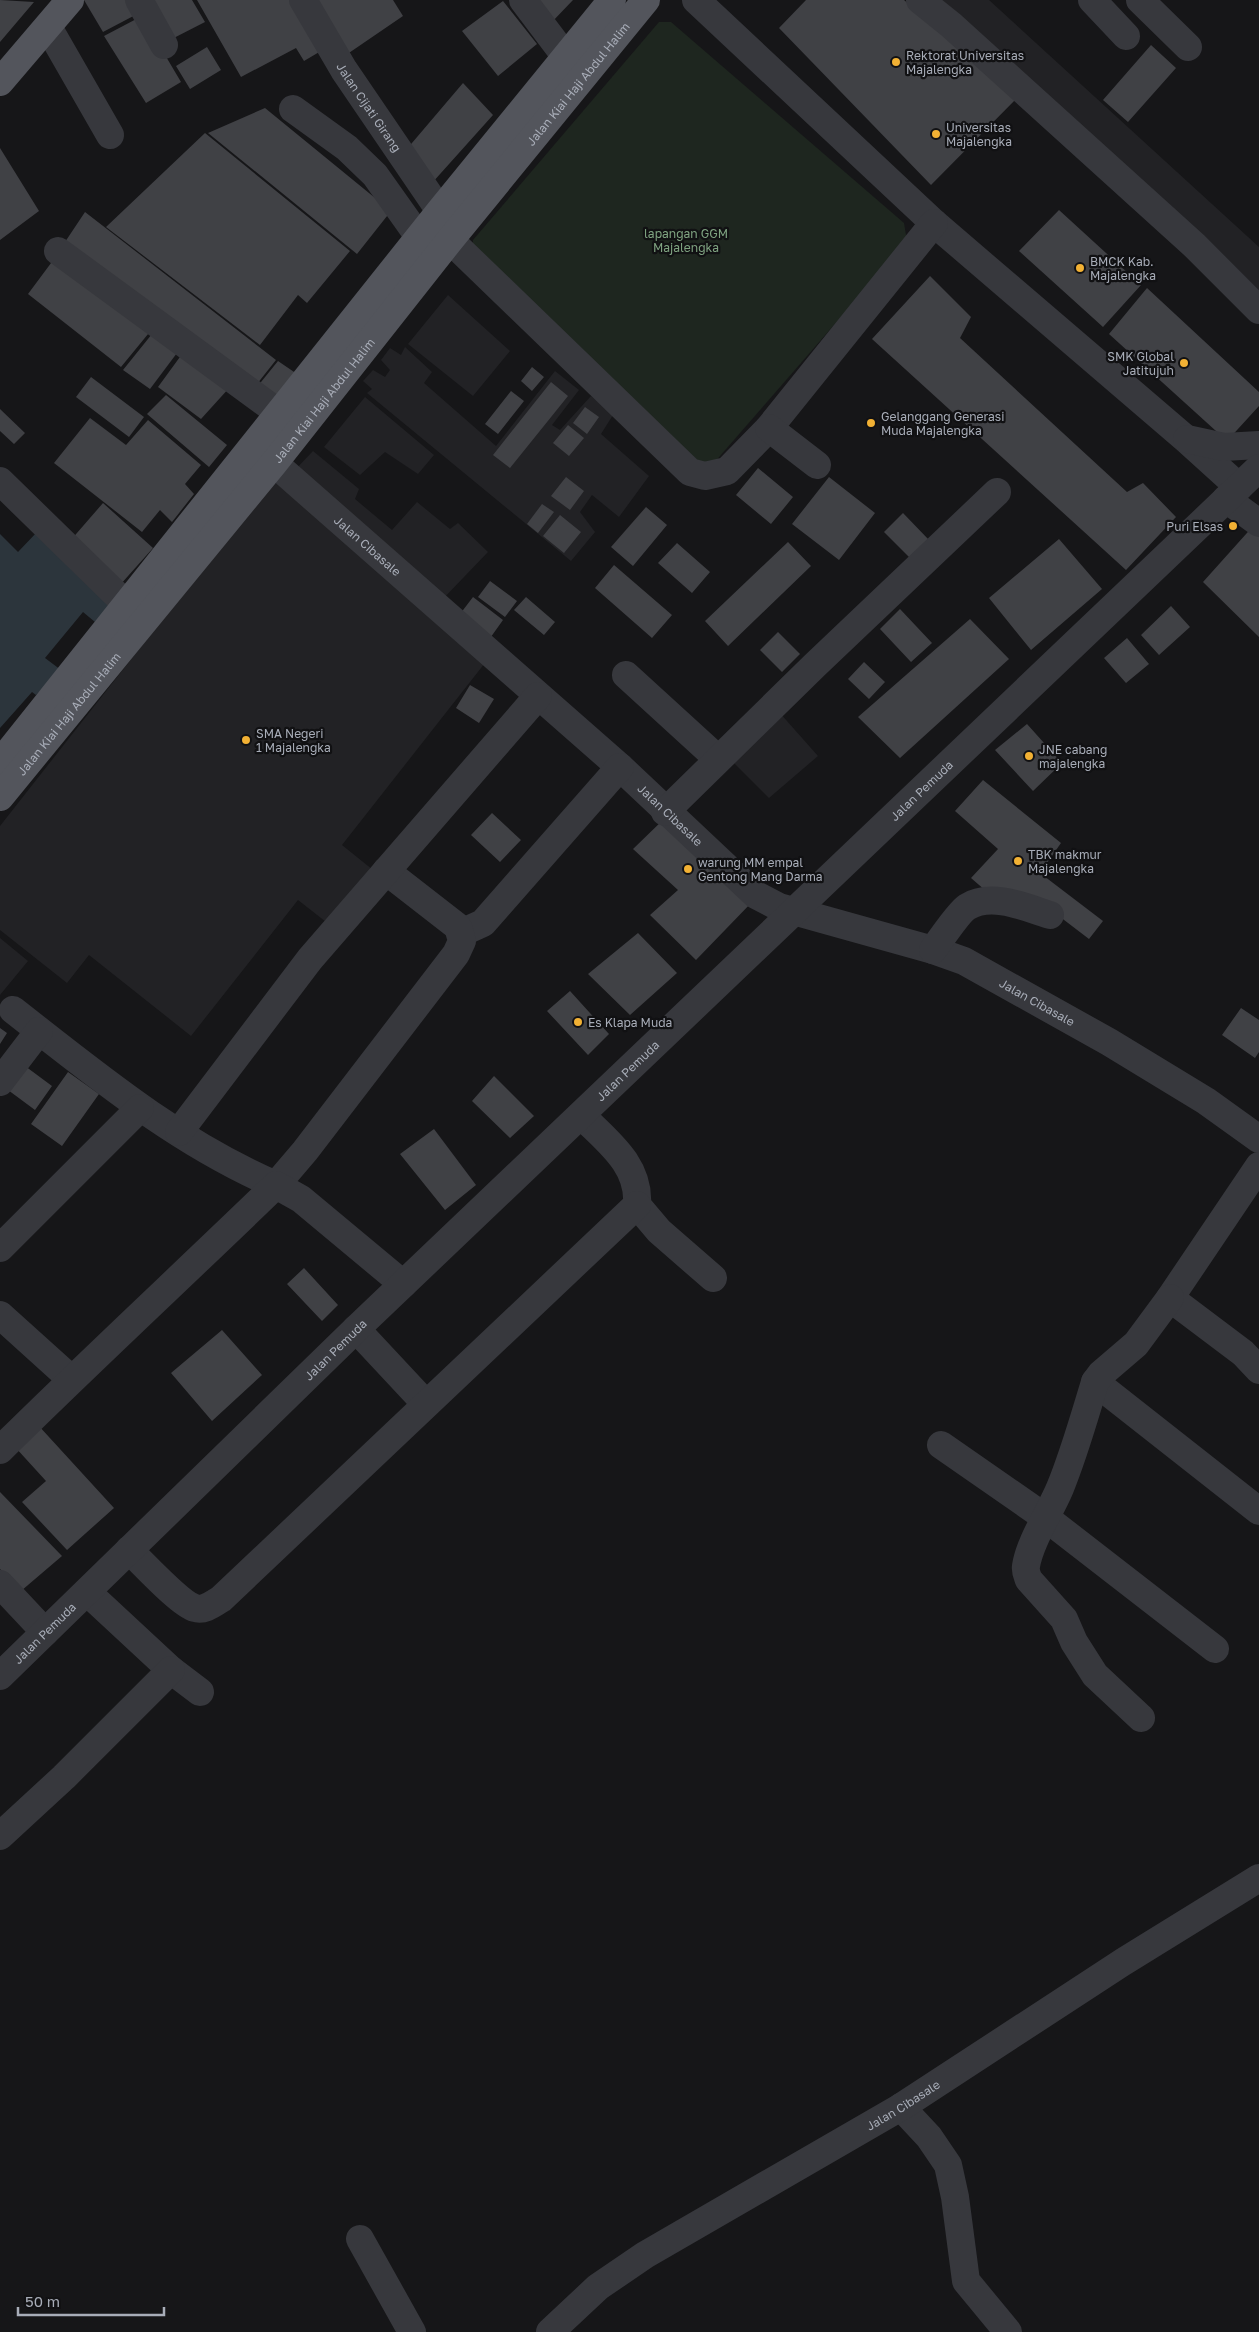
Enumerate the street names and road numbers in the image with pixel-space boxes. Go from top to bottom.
street label: Jalan Kiai Haji Abdul Halim [523,19,633,148]
street label: Jalan Cijati Girang [334,60,405,155]
street label: Jalan Kiai Haji Abdul Halim [270,335,377,466]
street label: Jalan Cibasale [331,512,404,579]
street label: Jalan Kiai Haji Abdul Halim [14,649,123,778]
street label: Jalan Pemuda [887,757,956,824]
street label: Jalan Cibasale [635,780,706,849]
street label: Jalan Cibasale [997,975,1078,1029]
street label: Jalan Pemuda [593,1037,662,1104]
street label: Jalan Pemuda [301,1316,369,1383]
street label: Jalan Pemuda [10,1599,79,1666]
street label: Jalan Cibasale [863,2076,942,2133]

